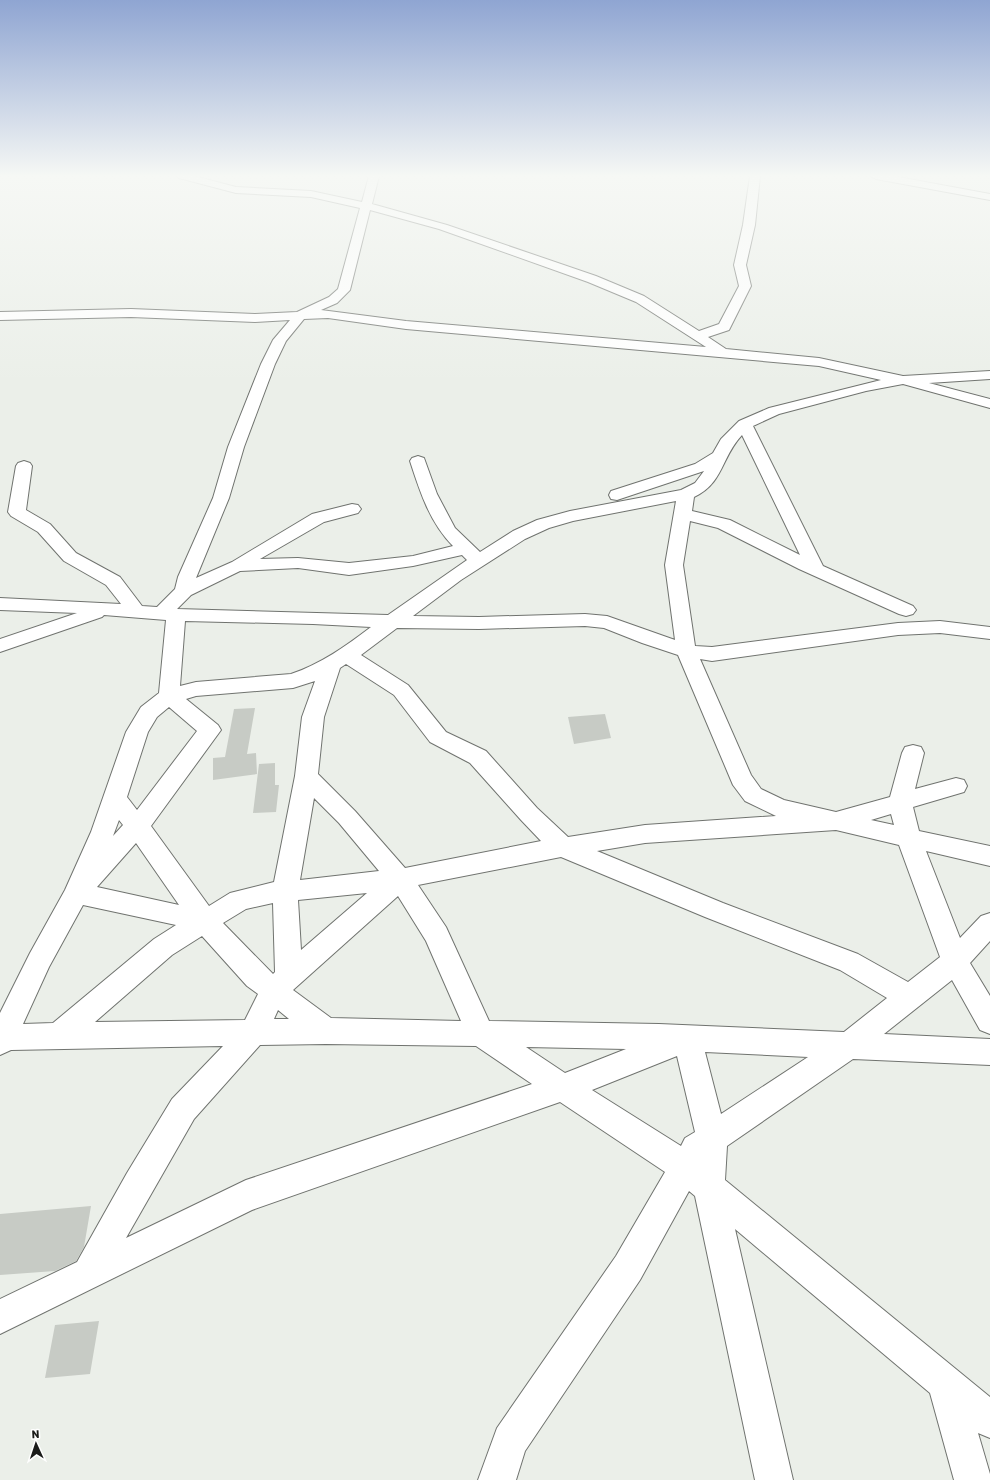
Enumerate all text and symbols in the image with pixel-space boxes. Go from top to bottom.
north arrow [16,1424,56,1464]
text: N [31,1428,40,1441]

